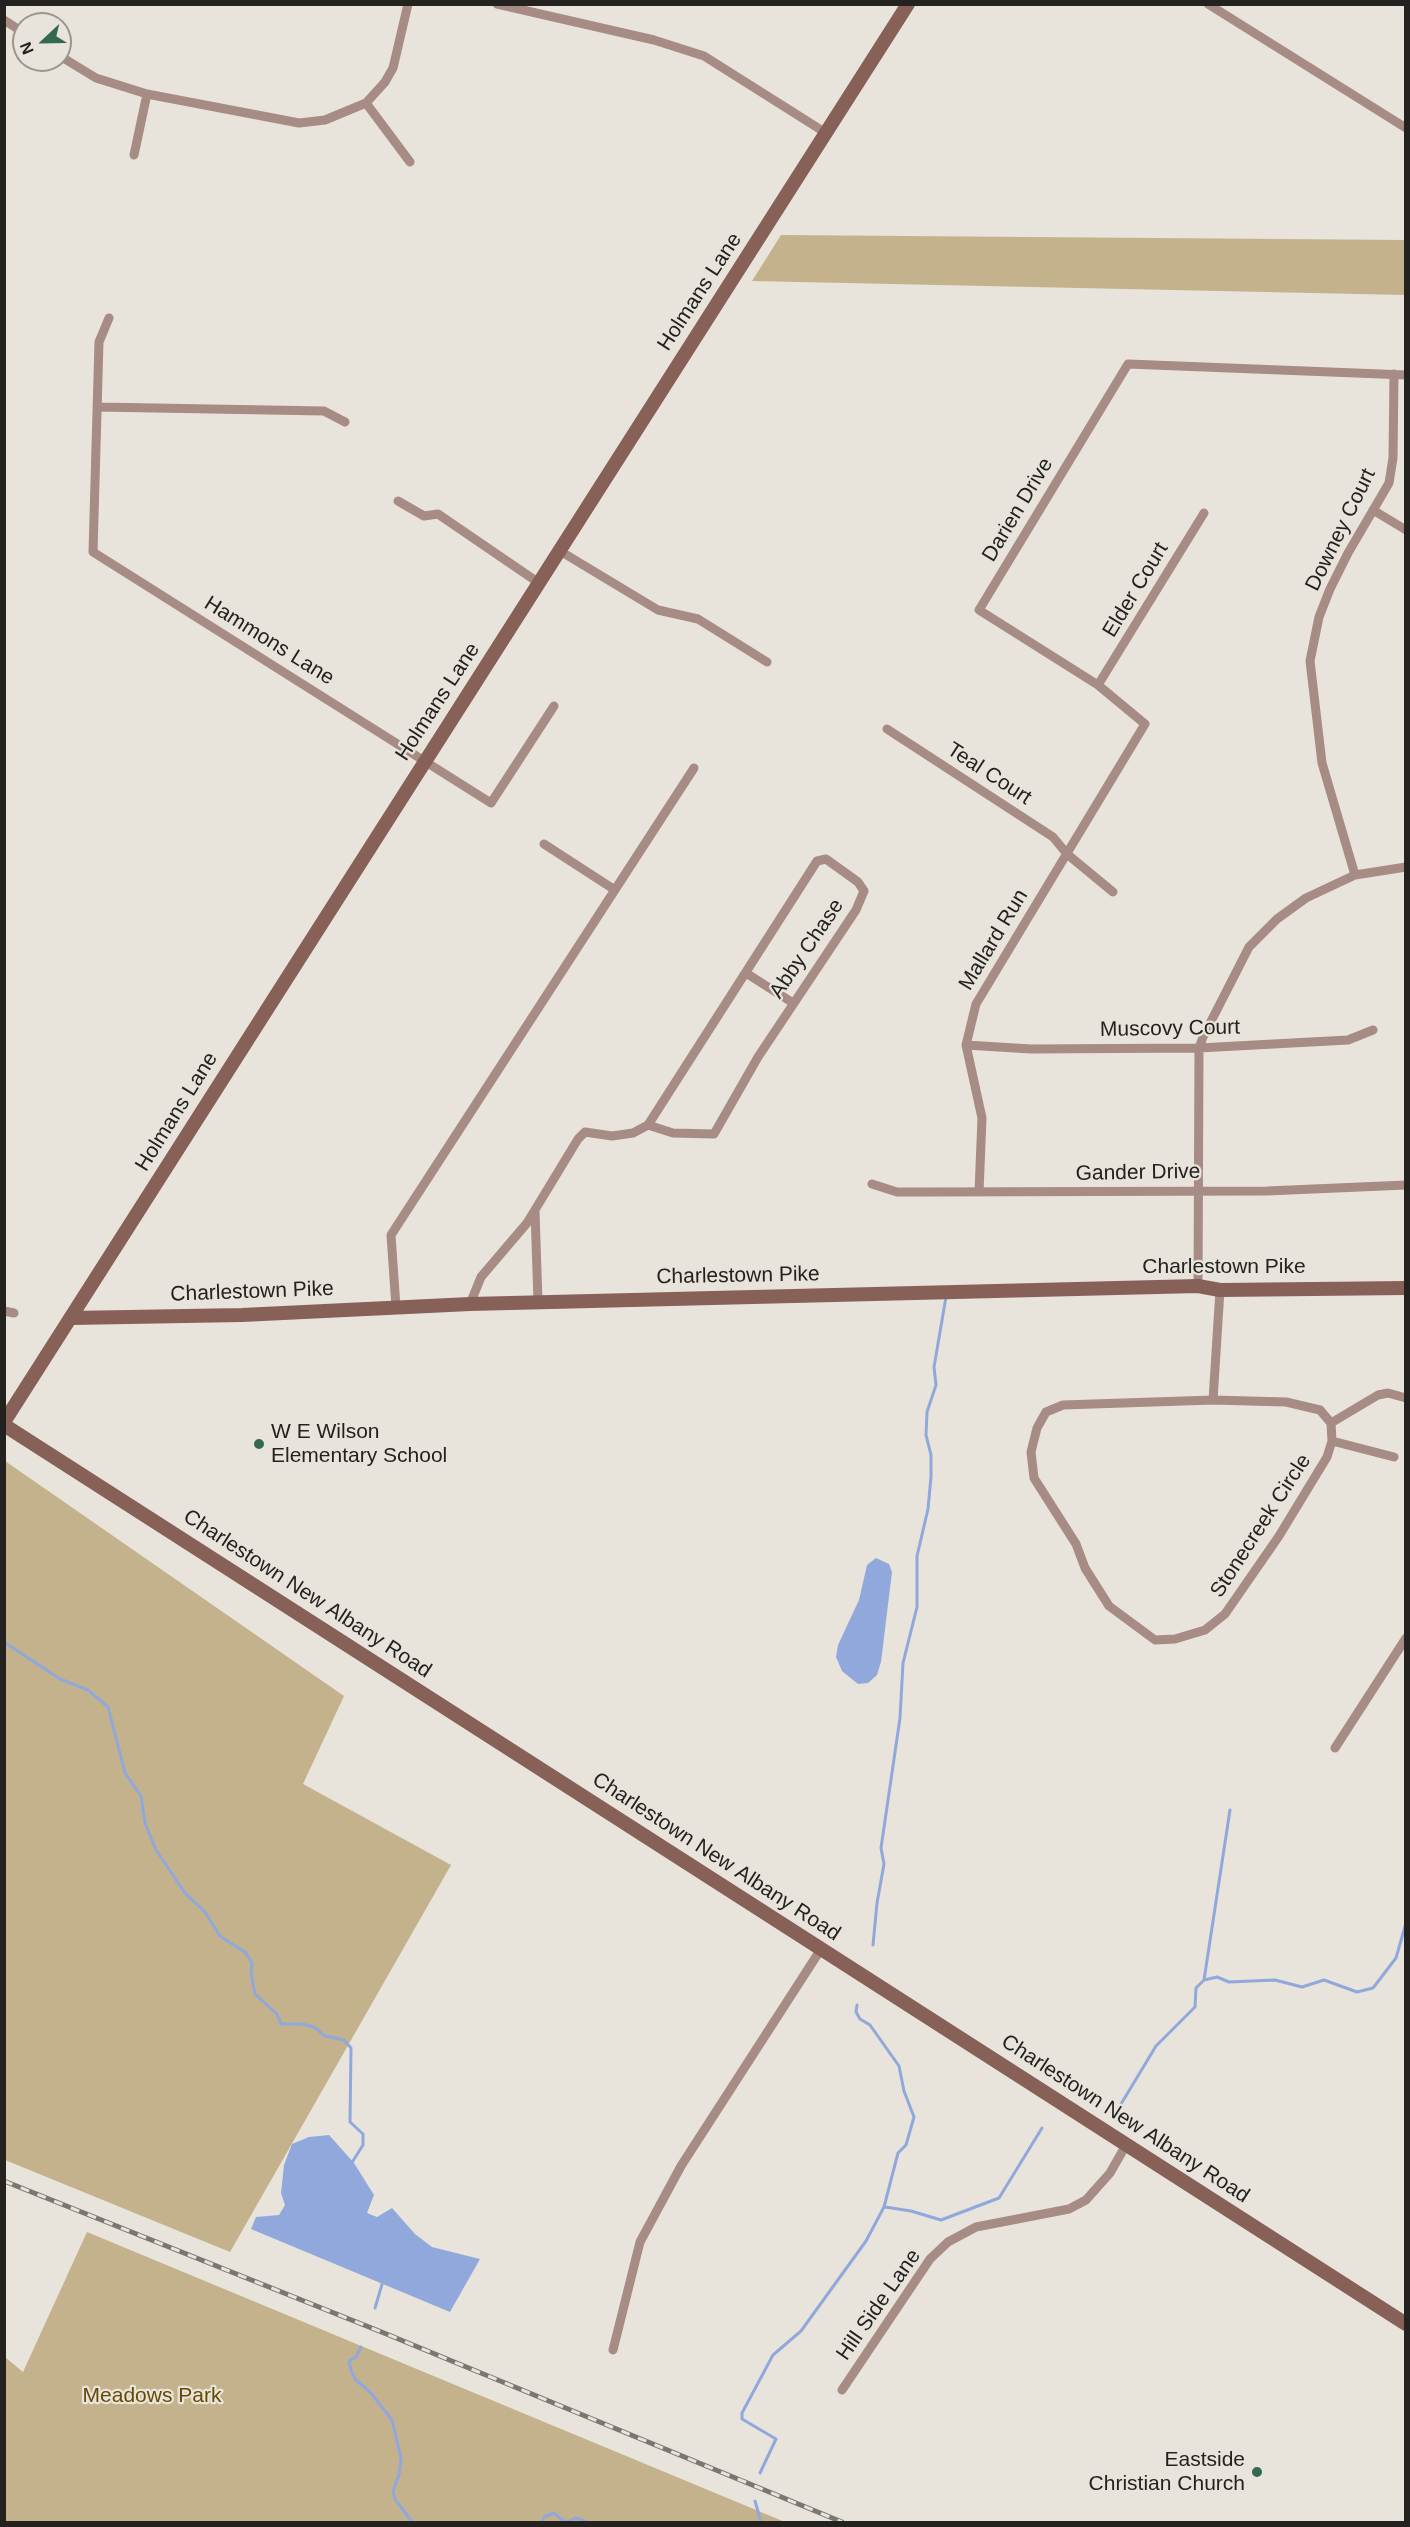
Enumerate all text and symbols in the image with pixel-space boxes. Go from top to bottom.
north arrow [12,12,72,72]
text: N [17,40,37,57]
street label: Holmans Lane [653,228,747,356]
street label: Darien Drive [977,453,1059,567]
street label: Downey Court [1301,465,1381,595]
street label: Elder Court [1098,538,1174,642]
street label: Hammons Lane [199,591,339,691]
street label: Holmans Lane [391,638,485,766]
street label: Teal Court [942,737,1036,811]
street label: Mallard Run [954,885,1034,995]
street label: Abby Chase [765,895,849,1003]
street label: Muscovy Court [1100,1015,1240,1043]
street label: Holmans Lane [130,1048,224,1176]
street label: Gander Drive [1075,1159,1201,1187]
street label: Charlestown Pike [1142,1254,1306,1280]
street label: Charlestown Pike [656,1262,820,1290]
street label: Charlestown Pike [170,1277,334,1307]
place label: W E Wilson Elementary School [271,1419,447,1469]
marker: W E Wilson Elementary School [252,1437,266,1451]
street label: Stonecreek Circle [1205,1450,1317,1602]
street label: Charlestown New Albany Road [178,1504,436,1684]
street label: Charlestown New Albany Road [587,1767,845,1947]
street label: Charlestown New Albany Road [996,2029,1254,2209]
street label: Hill Side Lane [832,2245,926,2365]
park label: Meadows Park [83,2383,221,2409]
place label: Eastside Christian Church [1089,2447,1245,2497]
marker: Eastside Christian Church [1250,2465,1264,2479]

